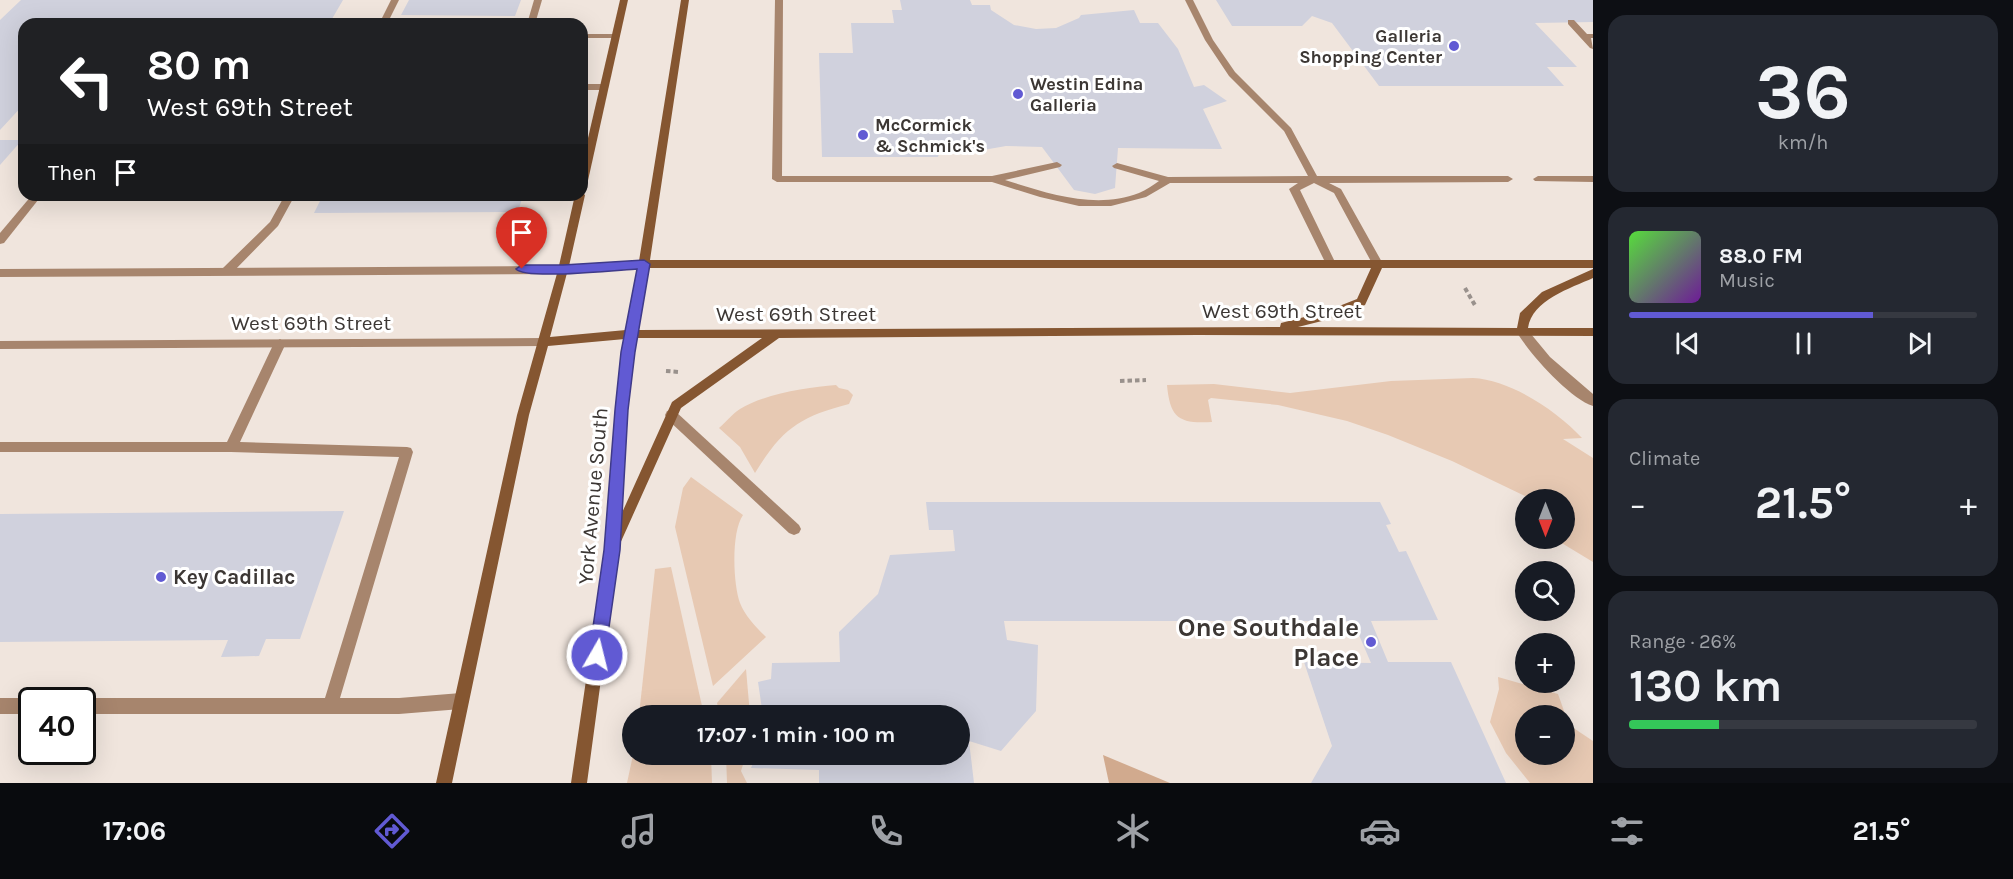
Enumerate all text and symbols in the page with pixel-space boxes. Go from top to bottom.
place label: Galleria Shopping Center [1299,25,1442,68]
marker: Galleria Shopping Center [1447,39,1461,53]
text: 80 m [147,40,251,90]
icon: left [48,42,126,120]
text: 36 [1755,46,1851,138]
place label: Westin Edina Galleria [1030,73,1143,116]
marker: Westin Edina Galleria [1011,87,1025,101]
text: West 69th Street [147,91,353,123]
place label: McCormick & Schmick's [875,114,985,157]
marker: McCormick & Schmick's [856,128,870,142]
text: km/h [1778,131,1828,154]
icon: arrive [109,156,142,189]
text: Then [48,160,97,186]
pin [496,207,547,269]
icon: arrive [505,216,538,249]
text: 88.0 FM [1719,243,1803,269]
text: Music [1719,269,1775,292]
street label: West 69th Street [1202,299,1362,323]
street label: West 69th Street [716,302,876,326]
street label: West 69th Street [231,311,391,335]
icon: previous [1671,327,1704,360]
icon: pause [1787,327,1820,360]
icon: next [1903,327,1936,360]
street label: York Avenue South [573,406,613,586]
text: Climate [1629,447,1700,470]
text: 21.5° [1755,477,1851,529]
text: − [1629,485,1646,523]
text: + [1960,485,1977,523]
north arrow [1515,489,1575,549]
map controls [1515,489,1575,765]
button: search [1515,561,1575,621]
place label: Key Cadillac [173,565,295,589]
marker: Key Cadillac [154,570,168,584]
place label: One Southdale Place [1178,612,1359,673]
position arrow [565,623,629,687]
text: Range · 26% [1629,630,1737,653]
button: + [1515,633,1575,693]
marker: One Southdale Place [1364,635,1378,649]
text: 130 km [1629,660,1782,712]
speed limit sign: 40 [18,687,96,765]
button: − [1515,705,1575,765]
text: 17:07 · 1 min · 100 m [697,722,895,748]
icon: directions [371,810,413,852]
icon: music [618,810,660,852]
icon: phone [865,810,907,852]
icon: climate [1112,810,1154,852]
icon: car [1359,810,1401,852]
icon: filters [1606,810,1648,852]
text: 17:06 [102,815,166,847]
text: 21.5° [1852,815,1910,847]

